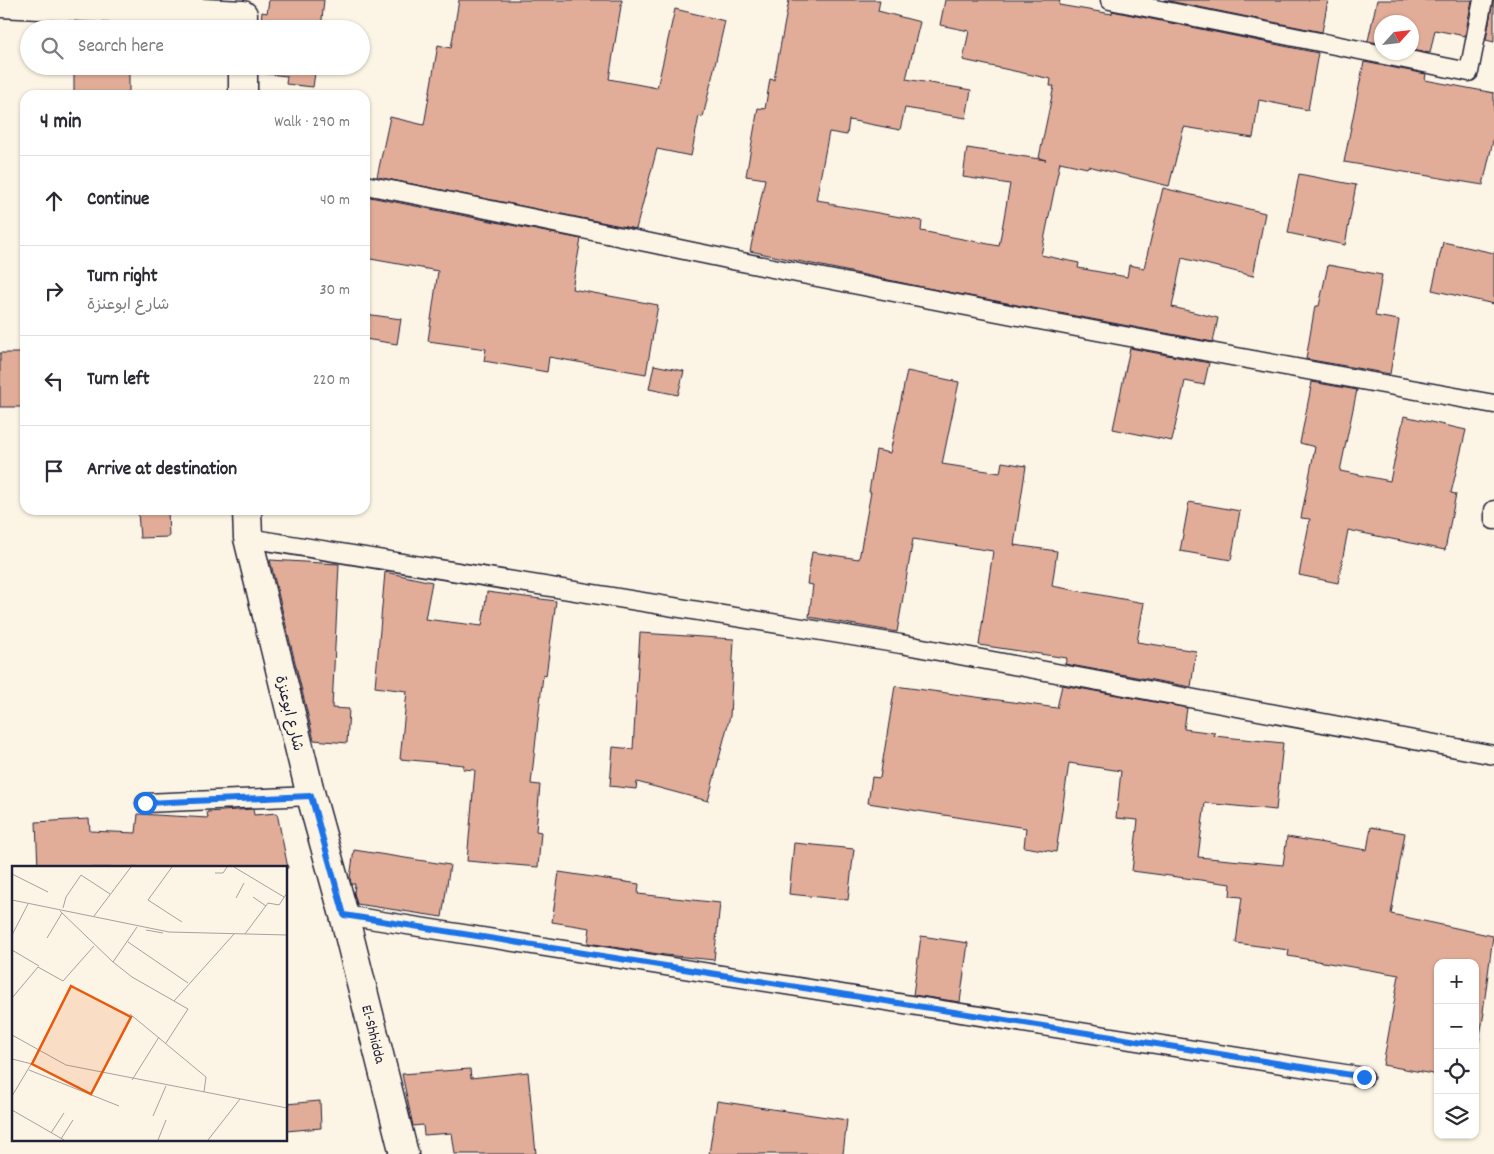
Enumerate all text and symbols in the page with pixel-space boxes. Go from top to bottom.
north arrow [1374,15,1419,60]
search box [20,20,370,75]
icon: search [38,34,66,62]
text: Search here [78,34,164,61]
text: 4 min [40,108,82,138]
text: Walk · 290 m [274,111,350,134]
icon: ahead [40,187,68,215]
text: Continue [87,187,149,214]
text: 40 m [320,189,350,212]
text: Turn right [87,264,158,291]
icon: right [40,277,68,305]
text: 30 m [320,279,350,302]
text: شارع ابوعنزة [87,294,169,317]
icon: left [40,367,68,395]
text: Turn left [87,367,150,394]
text: 220 m [313,369,350,392]
icon: arrive [40,457,68,485]
text: Arrive at destination [87,457,237,484]
street label: شارع ابوعنزة [268,673,308,754]
route start [134,792,157,815]
inset map [12,866,288,1142]
map controls [1434,959,1479,1139]
button: + [1434,959,1479,1004]
street label: El-Shhidda [354,1003,390,1067]
button: − [1434,1004,1479,1049]
button: locate [1434,1049,1479,1094]
route end [1353,1066,1376,1089]
button: layers [1434,1094,1479,1139]

